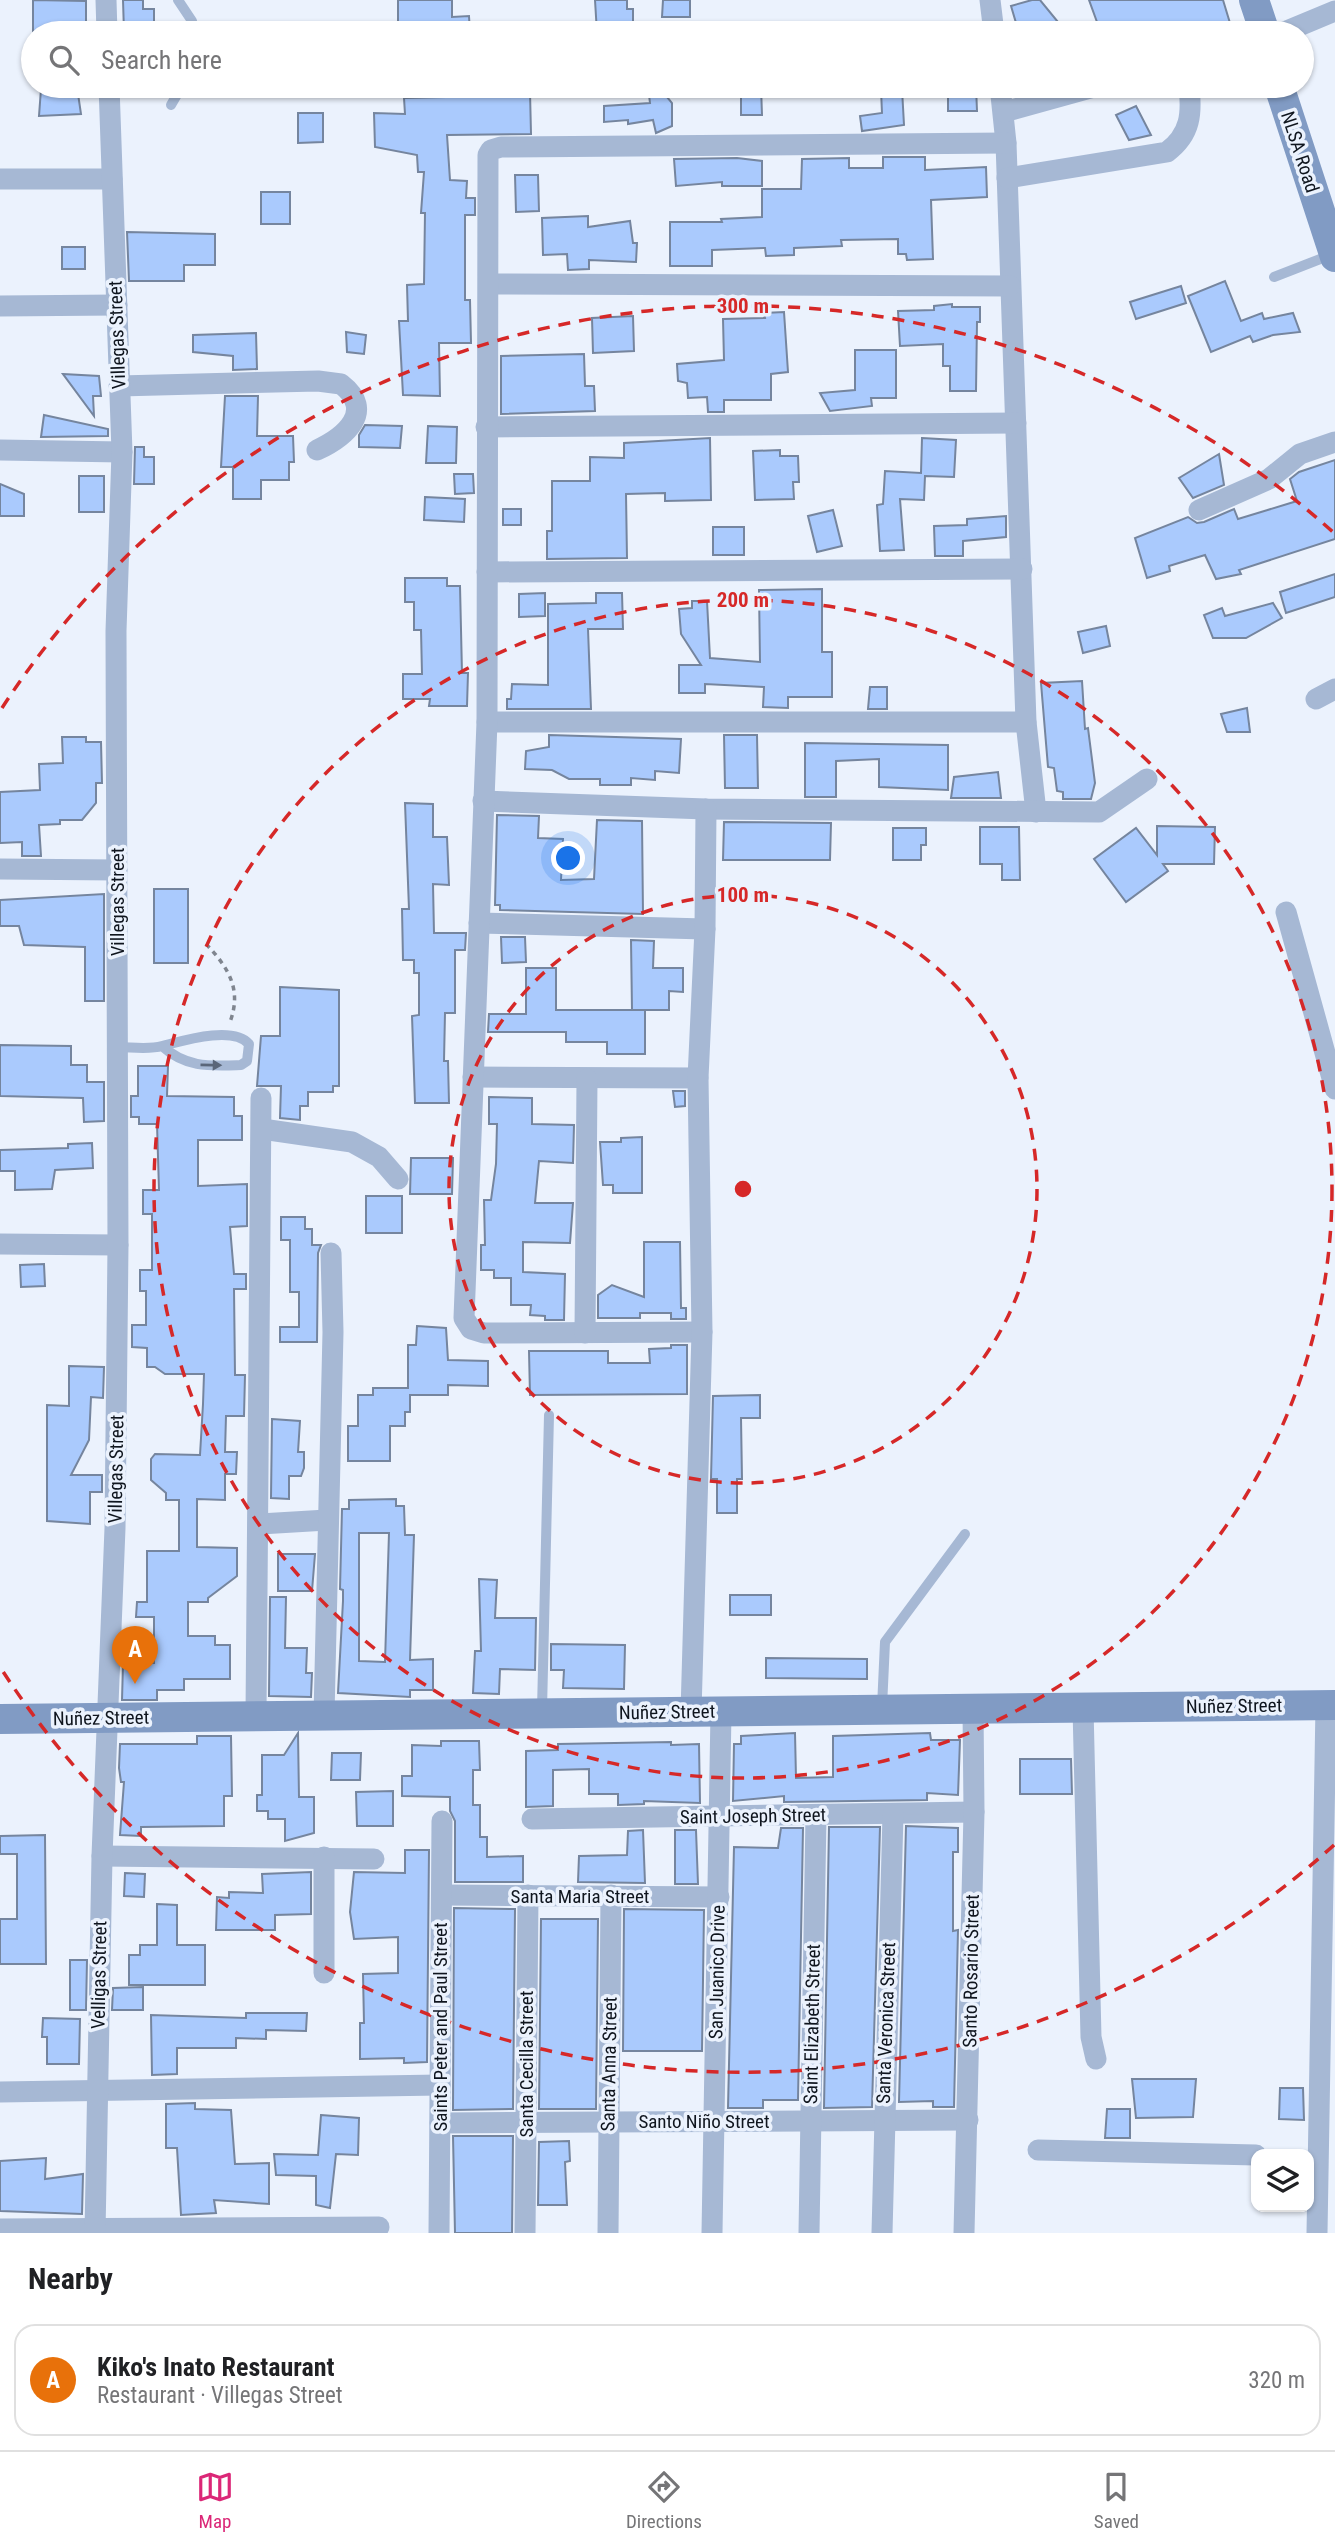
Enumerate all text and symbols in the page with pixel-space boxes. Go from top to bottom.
search box [21,21,1314,98]
icon: search [45,41,83,79]
text: Search here [101,45,222,75]
street label: NLSA Road [1276,108,1324,196]
street label: Villegas Street [104,280,130,390]
text: 300 m [717,294,769,318]
text: 200 m [717,588,769,612]
your location [551,841,585,875]
street label: Villegas Street [106,848,129,956]
text: 100 m [717,883,769,907]
one-way arrow [200,1059,222,1071]
centre of rings [731,1177,755,1201]
street label: Villegas Street [104,1414,128,1524]
pin: A [112,1626,158,1684]
street label: Nuñez Street [1186,1694,1282,1718]
street label: Nuñez Street [619,1700,715,1724]
street label: Nuñez Street [53,1706,149,1730]
street label: Saint Joseph Street [680,1803,826,1829]
street label: Santa Maria Street [511,1885,649,1908]
street label: Santo Rosario Street [958,1894,984,2048]
street label: San Juanico Drive [704,1905,730,2039]
street label: Velligas Street [87,1921,111,2029]
street label: Saints Peter and Paul Street [429,1922,452,2132]
street label: Santa Veronica Street [872,1942,900,2104]
street label: Saint Elizabeth Street [799,1944,825,2104]
street label: Santa Cecilla Street [515,1991,538,2137]
street label: Santa Anna Street [596,1997,622,2131]
street label: Santo Niño Street [638,2110,770,2133]
map controls [1251,2149,1314,2212]
button: layers [1251,2149,1314,2212]
text: Nearby [28,2261,113,2296]
text: Kiko's Inato Restaurant [97,2352,334,2382]
text: A [46,2367,60,2394]
text: 320 m [1248,2367,1305,2394]
text: Restaurant · Villegas Street [97,2382,343,2409]
tab: Map [196,2468,234,2533]
tab: Directions [626,2468,702,2533]
tab: Saved [1094,2468,1139,2533]

